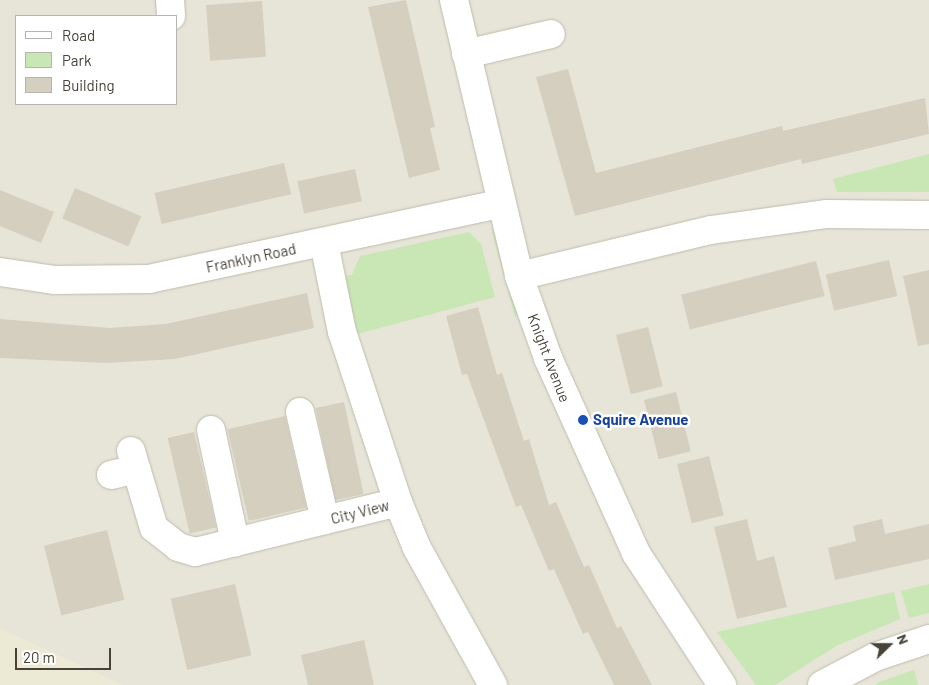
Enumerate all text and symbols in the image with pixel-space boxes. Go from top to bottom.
legend [15,15,178,105]
text: Road [62,26,95,44]
text: Park [62,51,91,69]
text: Building [62,76,115,94]
street label: Franklyn Road [204,240,298,276]
street label: Knight Avenue [524,311,574,405]
place label: Squire Avenue [593,411,689,429]
marker: Squire Avenue [577,414,589,426]
street label: City View [329,496,391,528]
north arrow [864,620,914,670]
text: N [894,632,913,647]
scale bar [18,638,114,670]
text: 20 m [23,648,55,666]

